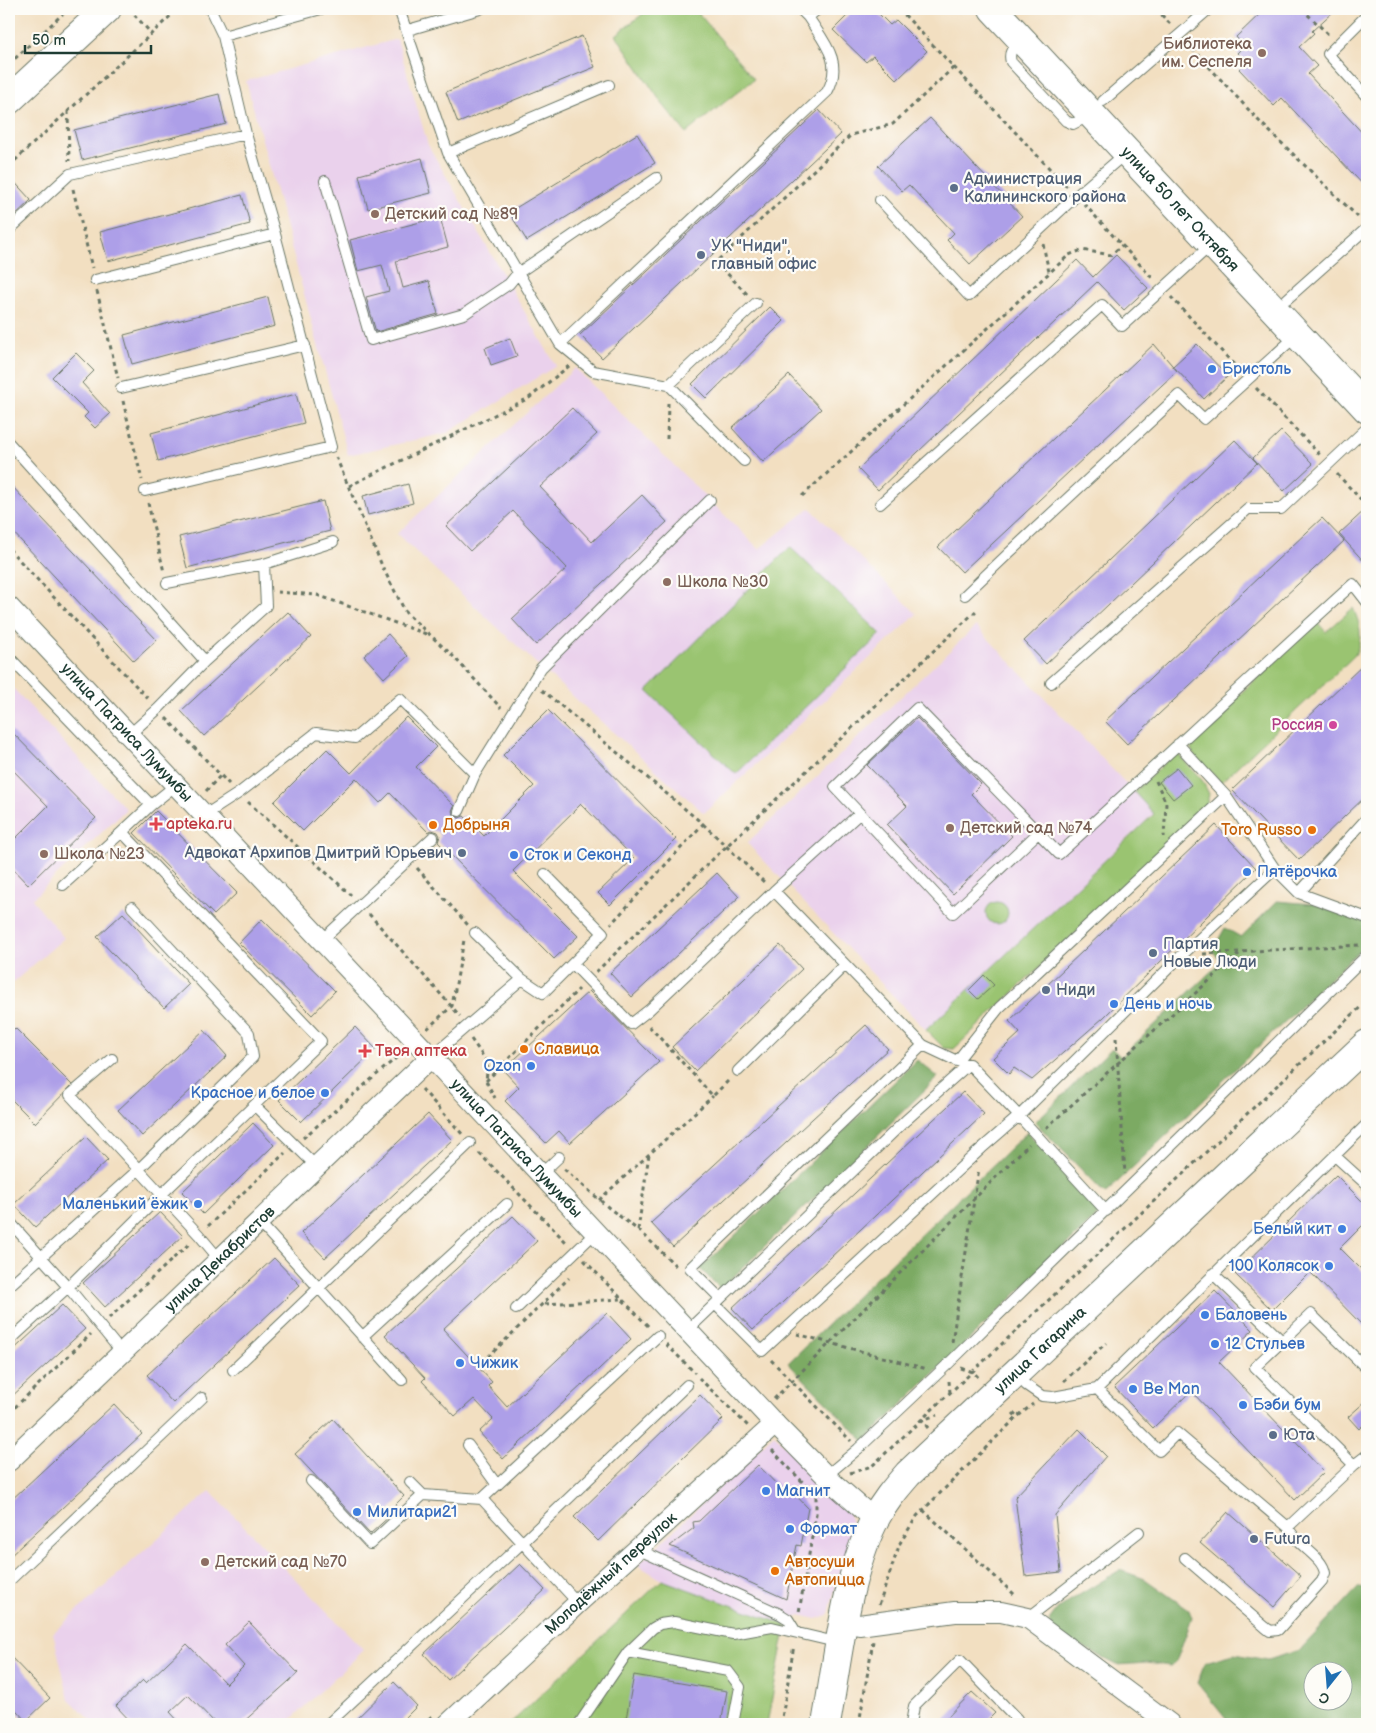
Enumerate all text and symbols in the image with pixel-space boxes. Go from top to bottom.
scale bar [25,22,151,54]
text: 50 m [32,31,66,50]
place label: Библиотека им. Сеспеля [1161,35,1253,72]
marker: Библиотека им. Сеспеля [1256,47,1268,59]
street label: улица 50 лет Октября [1117,143,1243,276]
place label: Администрация Калининского района [963,170,1127,207]
marker: Администрация Калининского района [948,182,960,194]
place label: Детский сад №89 [385,205,518,224]
marker: Детский сад №89 [369,208,381,220]
place label: УК "Ниди", главный офис [711,237,817,274]
marker: УК "Ниди", главный офис [695,249,707,261]
place label: Бристоль [1222,360,1291,379]
marker: Бристоль [1206,363,1218,375]
place label: Школа №30 [677,573,768,592]
marker: Школа №30 [661,576,673,588]
street label: улица Патриса Лумумбы [57,659,196,806]
place label: Россия [1271,716,1323,735]
marker: Россия [1327,719,1339,731]
place label: apteka.ru [166,815,233,834]
place label: Добрыня [443,816,510,835]
marker: apteka.ru [150,818,162,830]
marker: Добрыня [427,819,439,831]
place label: Детский сад №74 [960,819,1092,838]
place label: Toro Russo [1221,821,1302,840]
marker: Детский сад №74 [944,822,956,834]
marker: Toro Russo [1306,824,1318,836]
place label: Адвокат Архипов Дмитрий Юрьевич [184,844,452,863]
place label: Школа №23 [54,845,145,864]
place label: Сток и Секонд [524,846,632,865]
marker: Адвокат Архипов Дмитрий Юрьевич [456,847,468,859]
marker: Школа №23 [38,848,50,860]
marker: Сток и Секонд [508,849,520,861]
place label: Пятёрочка [1257,863,1338,882]
marker: Пятёрочка [1241,866,1253,878]
place label: Партия Новые Люди [1163,935,1257,972]
marker: Партия Новые Люди [1147,947,1159,959]
place label: Ниди [1056,981,1095,1000]
marker: Ниди [1040,984,1052,996]
place label: День и ночь [1124,995,1212,1014]
marker: День и ночь [1108,998,1120,1010]
place label: Славица [534,1040,600,1059]
place label: Твоя аптека [375,1042,468,1061]
marker: Славица [518,1043,530,1055]
marker: Твоя аптека [359,1045,371,1057]
place label: Ozon [483,1057,521,1076]
marker: Ozon [525,1060,537,1072]
street label: улица Патриса Лумумбы [447,1075,586,1222]
place label: Красное и белое [190,1084,315,1103]
marker: Красное и белое [319,1087,331,1099]
place label: Маленький ёжик [62,1195,188,1214]
marker: Маленький ёжик [192,1198,204,1210]
street label: улица Декабристов [161,1202,279,1316]
place label: Белый кит [1253,1220,1333,1239]
marker: Белый кит [1336,1223,1348,1235]
place label: 100 Колясок [1228,1257,1319,1276]
marker: 100 Колясок [1323,1260,1335,1272]
street label: улица Гагарина [991,1302,1091,1397]
place label: Баловень [1215,1306,1287,1325]
marker: Баловень [1199,1309,1211,1321]
place label: 12 Стульев [1225,1335,1306,1354]
marker: 12 Стульев [1209,1338,1221,1350]
place label: Чижик [470,1354,519,1373]
marker: Чижик [454,1357,466,1369]
place label: Be Man [1143,1380,1200,1399]
marker: Be Man [1127,1383,1139,1395]
place label: Бэби бум [1253,1396,1321,1415]
marker: Бэби бум [1237,1399,1249,1411]
place label: Юта [1283,1426,1316,1445]
marker: Юта [1267,1429,1279,1441]
place label: Магнит [776,1482,831,1501]
marker: Магнит [760,1485,772,1497]
place label: Милитари21 [367,1503,457,1522]
marker: Милитари21 [351,1506,363,1518]
street label: Молодёжный переулок [541,1508,681,1638]
place label: Формат [800,1520,858,1539]
marker: Формат [784,1523,796,1535]
place label: Futura [1264,1530,1311,1549]
marker: Futura [1248,1533,1260,1545]
place label: Детский сад №70 [215,1553,347,1572]
place label: Автосуши Автопицца [784,1553,866,1590]
marker: Детский сад №70 [199,1556,211,1568]
marker: Автосуши Автопицца [769,1565,781,1577]
north arrow [1304,1660,1354,1710]
text: С [1317,1688,1331,1708]

